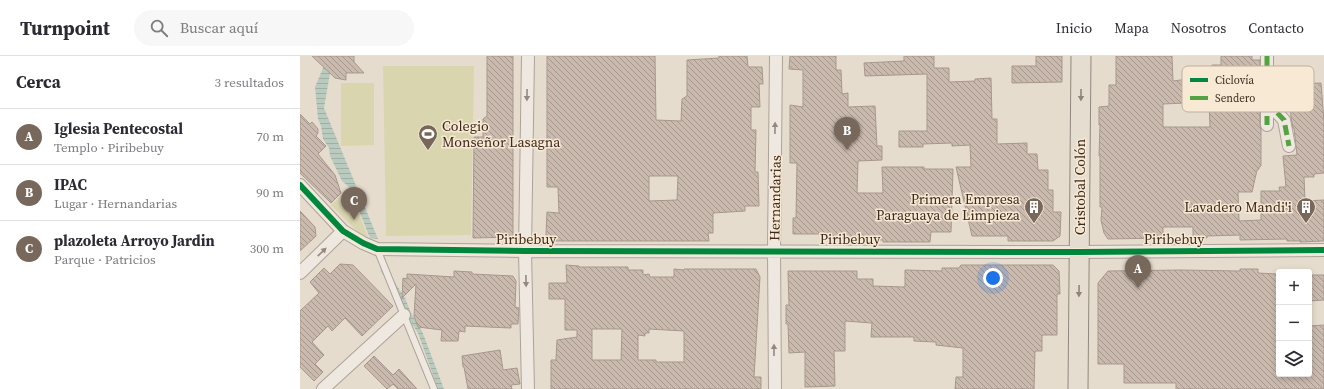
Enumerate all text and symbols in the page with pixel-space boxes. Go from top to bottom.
search box [134,10,414,46]
text: Turnpoint [20,15,110,41]
icon: search [148,17,170,39]
text: Buscar aquí [180,17,258,38]
text: Inicio [1056,18,1092,38]
text: Mapa [1114,18,1149,38]
text: Nosotros [1171,18,1226,38]
text: Contacto [1248,18,1304,38]
legend [1182,66,1314,112]
text: Cerca [16,70,61,94]
text: Ciclovía [1215,73,1255,88]
text: 3 resultados [214,74,284,91]
one-way arrow [524,89,530,102]
one-way arrow [1077,89,1084,101]
text: Sendero [1215,91,1255,106]
place label: Colegio Monseñor Lasagna [442,116,561,152]
pin: B [834,117,860,150]
text: Iglesia Pentecostal [54,118,183,139]
one-way arrow [772,121,778,134]
sports icon: Colegio Monseñor Lasagna [417,123,439,151]
text: A [25,128,33,145]
text: 70 m [256,128,284,145]
street label: Cristobal Colón [1070,138,1090,235]
text: Templo · Piribebuy [54,139,164,156]
street label: Hernandarias [764,155,786,241]
text: IPAC [54,174,87,195]
text: B [25,184,33,201]
text: 90 m [256,184,284,201]
pin: C [341,187,367,220]
place label: Primera Empresa Paraguaya de Limpieza [876,189,1021,225]
text: Lugar · Hernandarias [54,195,177,212]
building icon: Primera Empresa Paraguaya de Limpieza [1023,196,1045,224]
building icon: Lavadero Mandi'i [1295,196,1317,224]
place label: Lavadero Mandi'i [1184,197,1292,217]
street label: Piribebuy [496,229,557,249]
street label: Piribebuy [820,229,881,249]
street label: Piribebuy [1144,229,1205,249]
text: plazoleta Arroyo Jardin [54,230,215,251]
text: C [25,240,33,257]
text: 300 m [250,240,284,257]
one-way arrow [317,247,327,257]
text: Parque · Patricios [54,251,156,268]
pin: A [1125,255,1151,288]
your location [983,268,1003,288]
map controls [1276,269,1312,377]
button: + [1276,269,1312,305]
one-way arrow [523,275,529,288]
one-way arrow [1076,285,1082,298]
button: − [1276,305,1312,341]
button: layers [1276,341,1312,377]
one-way arrow [771,343,777,356]

